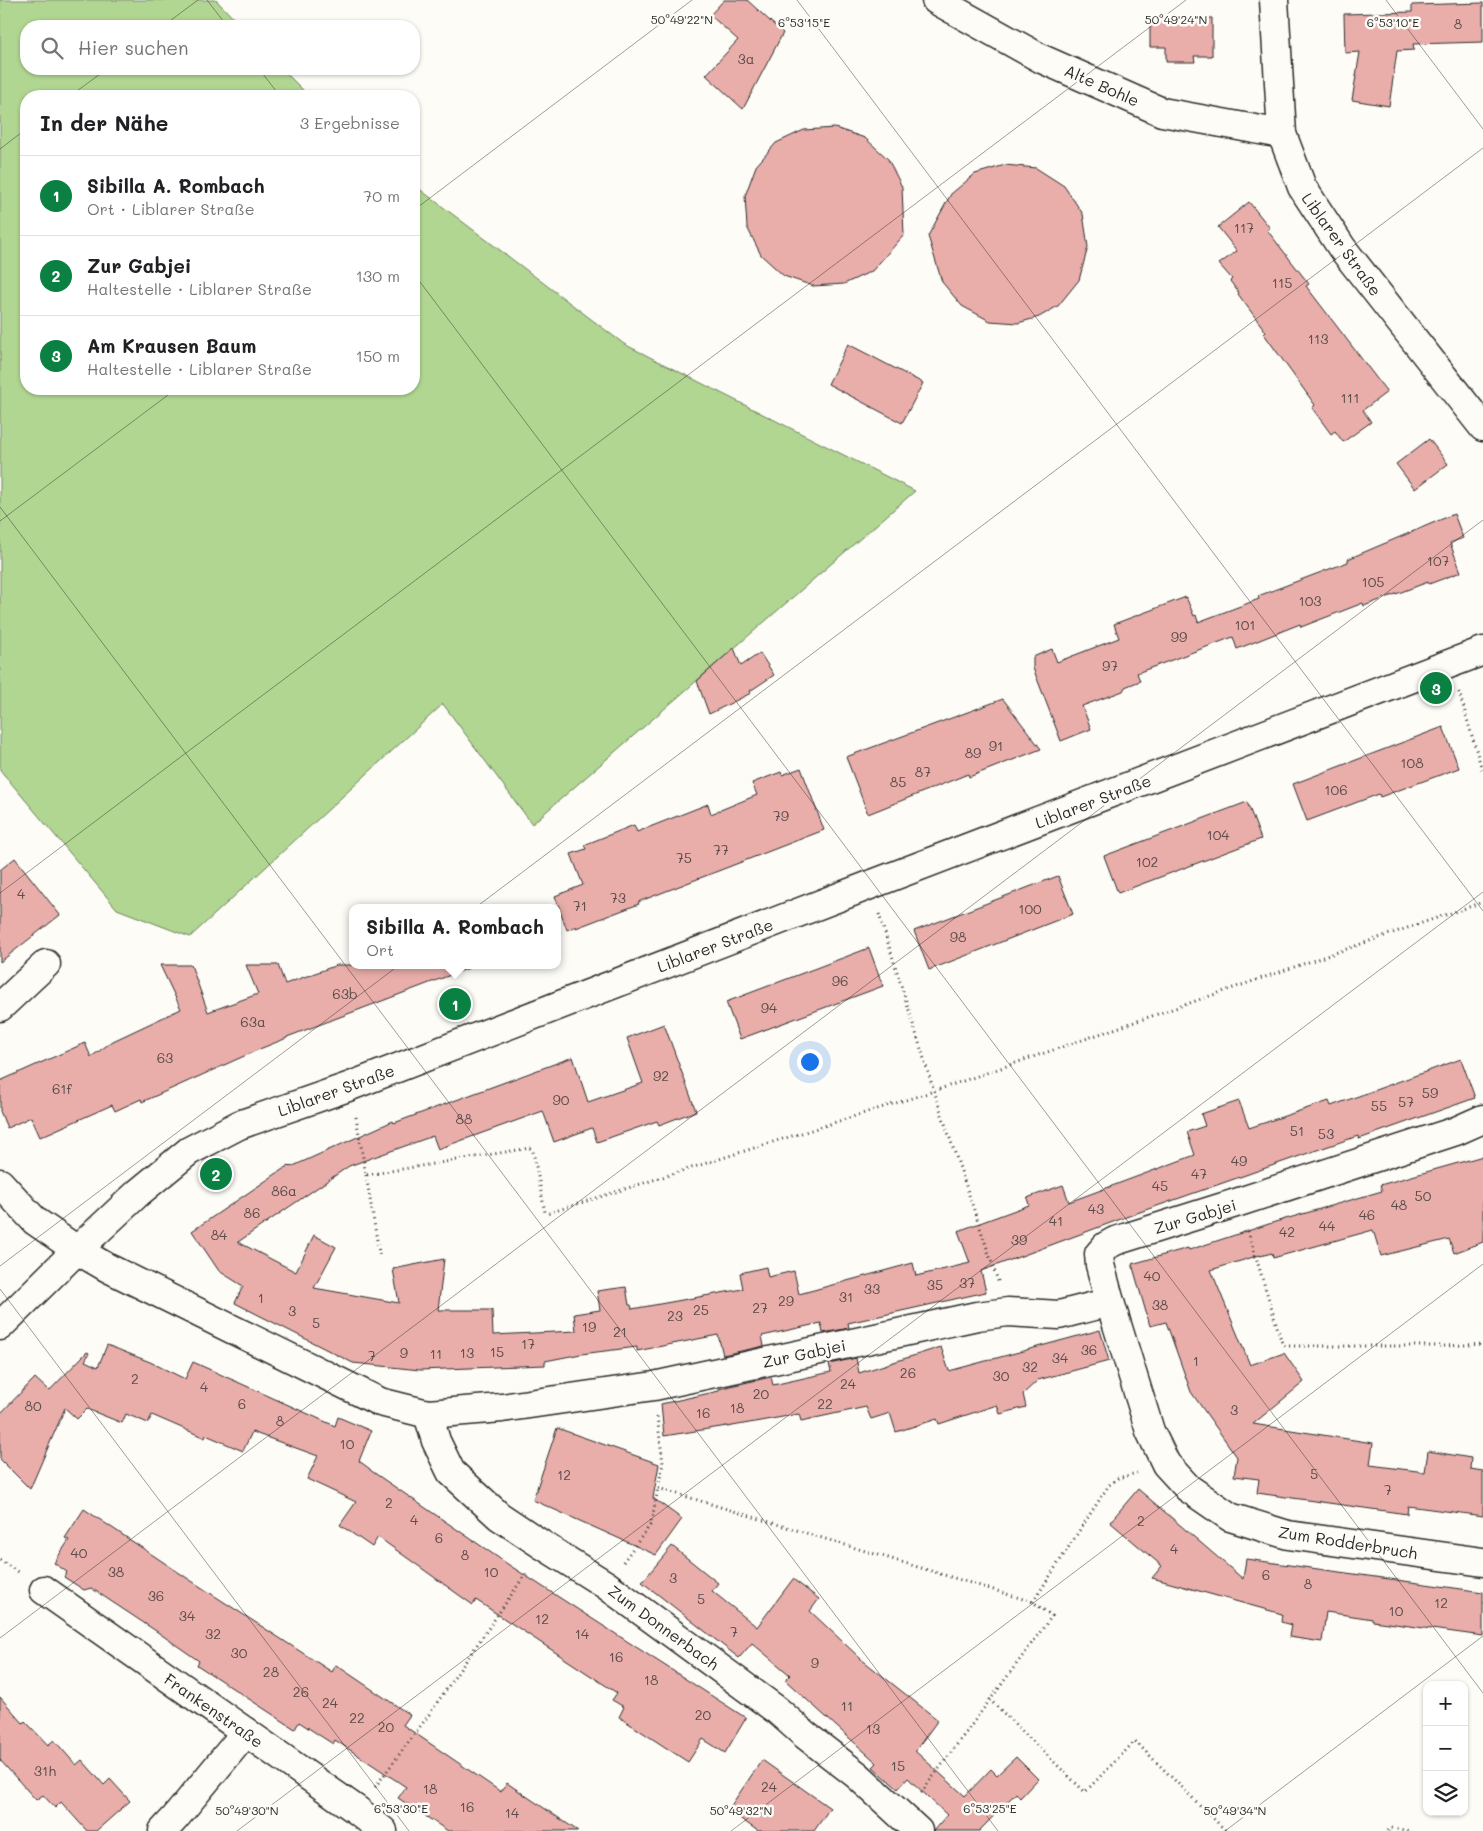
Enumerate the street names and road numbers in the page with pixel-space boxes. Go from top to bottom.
street label: Alte Bohle [1061,59,1143,111]
street label: Liblarer Straße [1297,188,1387,300]
street label: Liblarer Straße [1032,769,1154,833]
street label: Liblarer Straße [654,913,776,977]
street label: Liblarer Straße [275,1059,397,1121]
street label: Zur Gabjei [1151,1194,1239,1238]
street label: Zur Gabjei [760,1334,848,1372]
street label: Zum Rodderbruch [1277,1521,1419,1563]
street label: Zum Donnerbach [604,1580,724,1674]
street label: Frankenstraße [160,1668,268,1752]

